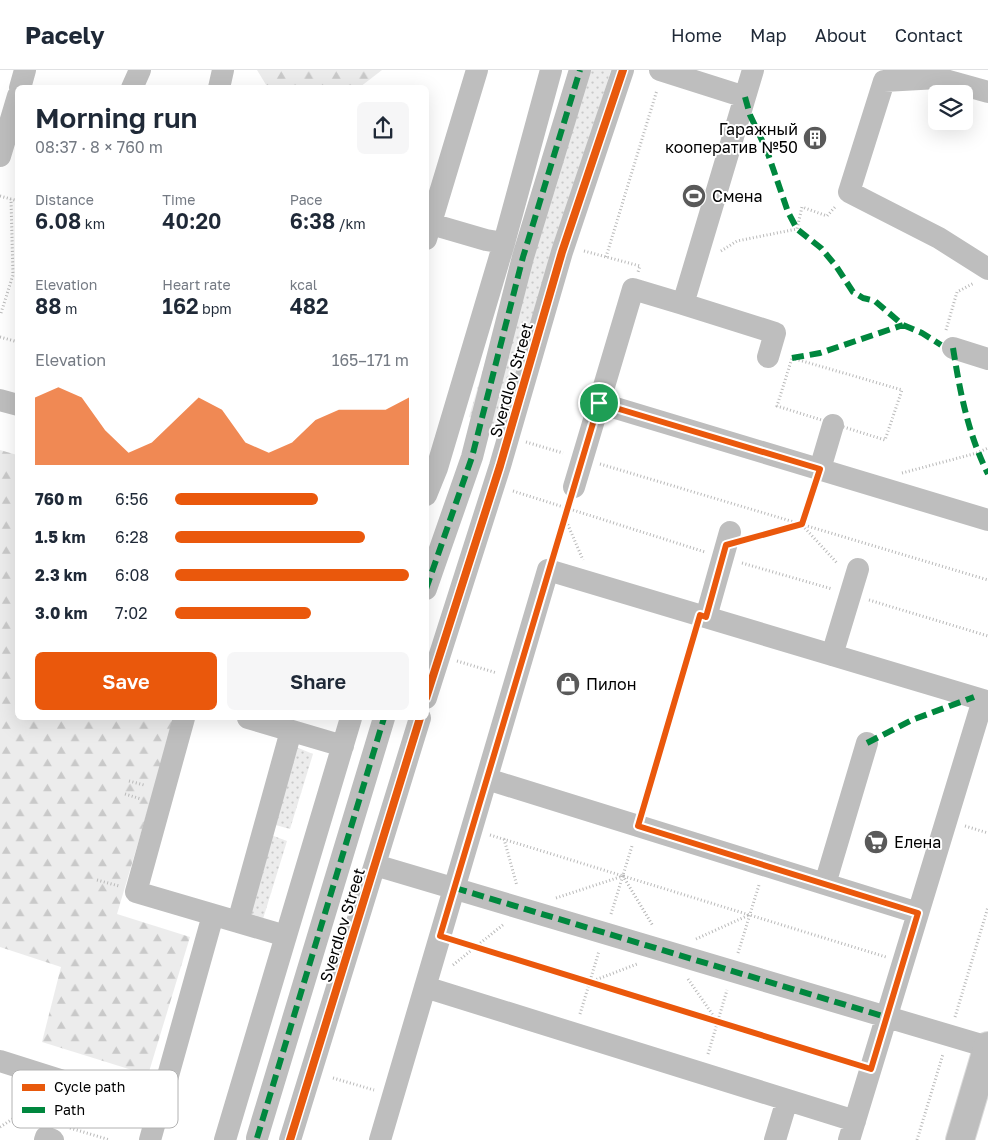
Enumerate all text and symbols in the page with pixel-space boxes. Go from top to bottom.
text: Pacely [25,20,105,49]
text: Home [671,24,722,46]
text: Map [750,24,787,46]
text: About [815,24,867,46]
text: Contact [895,24,963,46]
map controls [928,85,973,130]
button: layers [928,85,973,130]
text: Morning run [35,101,198,134]
button: share [357,102,409,154]
place label: Гаражный кооператив №50 [665,119,798,157]
building icon: Гаражный кооператив №50 [802,125,828,151]
text: 08:37 · 8 × 760 m [35,137,163,157]
sports icon: Смена [681,183,707,209]
place label: Смена [712,186,762,206]
text: Distance [35,191,94,208]
text: Time [162,191,195,208]
text: Pace [290,191,322,208]
text: 6.08 [35,208,81,234]
text: 40:20 [162,208,221,234]
text: 6:38 [290,208,335,234]
text: km [81,215,105,232]
text: /km [335,215,366,232]
text: Elevation [35,276,97,293]
text: Heart rate [162,276,231,293]
text: kcal [290,276,317,293]
text: 88 [35,293,61,319]
text: 162 [162,293,199,319]
text: 482 [290,293,329,319]
text: m [61,300,77,317]
text: bpm [199,300,232,317]
street label: Sverdlov Street [485,320,537,440]
text: Elevation [35,350,106,370]
text: 165–171 m [332,350,409,370]
pin [578,382,620,424]
icon: arrive [585,389,613,417]
text: 760 m [35,489,82,509]
text: 6:56 [115,489,148,509]
text: 1.5 km [35,527,85,547]
text: 6:28 [115,527,149,547]
text: 2.3 km [35,565,87,585]
text: 6:08 [115,565,149,585]
text: 3.0 km [35,603,88,623]
text: 7:02 [115,603,147,623]
button: Save [35,652,217,710]
button: Share [227,652,409,710]
shop icon: Пилон [555,671,581,697]
place label: Пилон [586,674,636,694]
supermarket icon: Елена [863,829,889,855]
place label: Елена [894,832,941,852]
street label: Sverdlov Street [315,865,369,985]
legend [12,1070,178,1128]
text: Cycle path [54,1078,125,1095]
text: Path [54,1101,85,1118]

